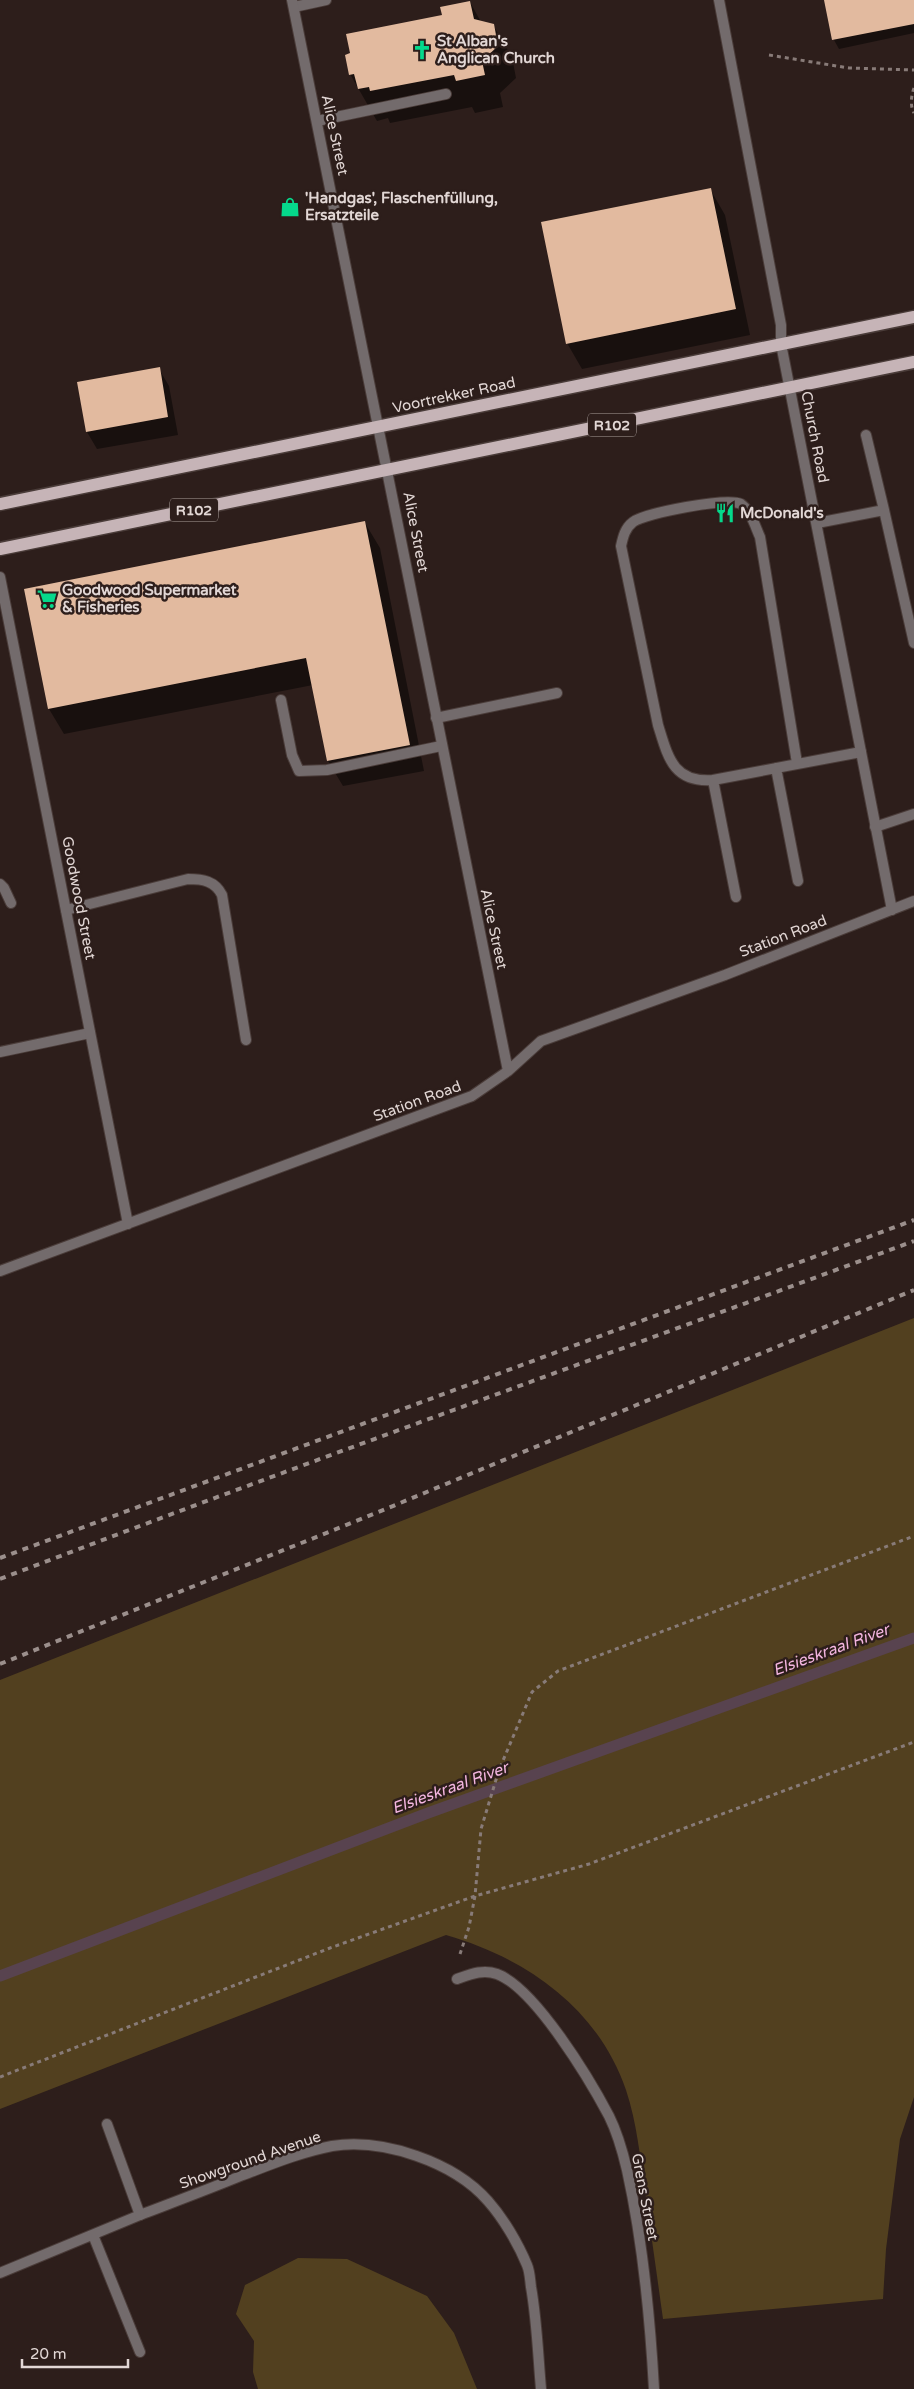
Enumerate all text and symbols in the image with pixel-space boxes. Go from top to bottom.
place label: St Alban's Anglican Church [437,32,555,68]
church icon: St Alban's Anglican Church [411,39,433,61]
street label: Alice Street [318,93,352,177]
place label: 'Handgas', Flaschenfüllung, Ersatzteile [305,189,498,224]
shop icon: 'Handgas', Flaschenfüllung, Ersatzteile [279,196,301,218]
street label: Voortrekker Road [391,373,517,417]
street label: Church Road [797,390,833,484]
road number: R102 [588,414,636,436]
street label: Alice Street [399,490,433,574]
road number: R102 [170,498,218,522]
restaurant icon: McDonald's [714,502,736,524]
place label: McDonald's [740,504,824,522]
place label: Goodwood Supermarket & Fisheries [62,581,237,616]
supermarket icon: Goodwood Supermarket & Fisheries [36,588,58,610]
street label: Goodwood Street [58,835,100,961]
street label: Alice Street [477,887,511,971]
street label: Station Road [737,911,829,961]
street label: Station Road [371,1077,463,1125]
water label: Elsieskraal River [770,1619,894,1680]
water label: Elsieskraal River [389,1757,513,1818]
street label: Showground Avenue [177,2127,323,2193]
street label: Grens Street [628,2152,662,2242]
scale bar [22,2336,129,2368]
text: 20 m [30,2345,67,2363]

